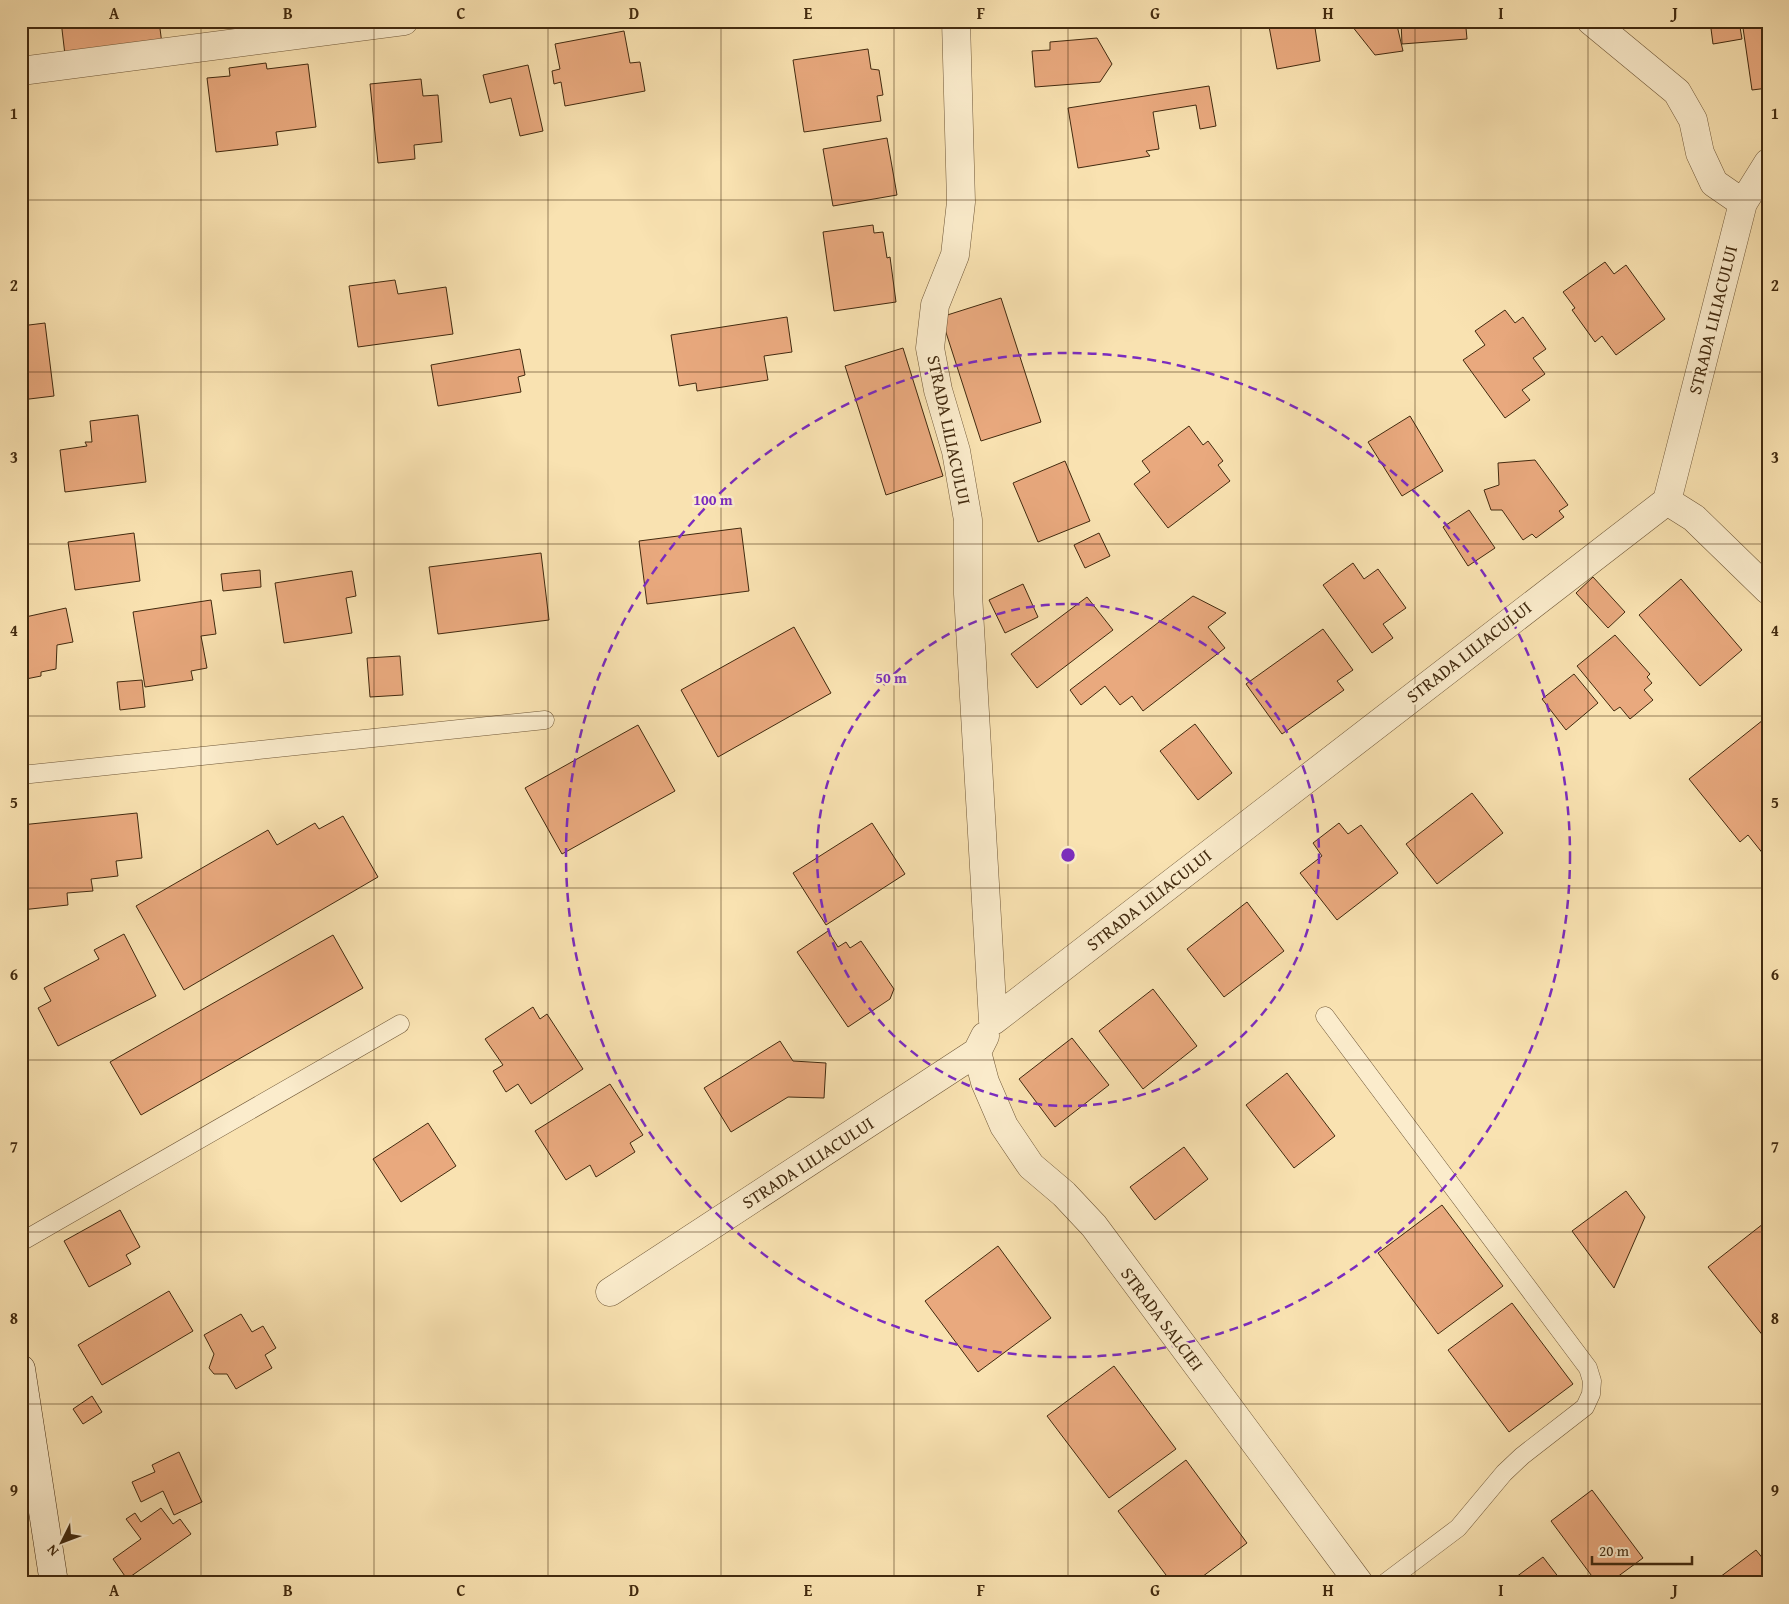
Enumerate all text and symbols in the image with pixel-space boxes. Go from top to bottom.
text: A [109,1,120,25]
text: B [283,1,293,25]
text: C [456,1,466,25]
text: D [629,1,639,25]
text: E [804,1,813,25]
text: F [977,1,985,25]
text: G [1150,1,1160,25]
text: H [1322,1,1334,25]
text: I [1498,1,1504,25]
text: J [1669,1,1678,25]
text: 1 [10,101,18,125]
text: 1 [1771,101,1779,125]
street label: STRADA LILIACULUI [1681,243,1744,397]
text: 2 [10,273,18,297]
text: 2 [1771,273,1779,297]
street label: STRADA LILIACULUI [920,352,979,507]
text: 3 [10,445,18,469]
text: 3 [1771,445,1779,469]
text: 100 m [693,489,733,510]
street label: STRADA LILIACULUI [1400,594,1537,709]
text: 4 [10,618,18,642]
text: 4 [1771,618,1779,642]
text: 50 m [875,667,907,688]
text: 5 [10,790,18,814]
text: 5 [1771,790,1779,814]
street label: STRADA LILIACULUI [1080,842,1217,957]
centre of rings [1059,846,1077,864]
text: 6 [10,962,18,986]
text: 6 [1771,962,1779,986]
street label: STRADA LILIACULUI [736,1110,879,1215]
text: 7 [10,1134,18,1158]
text: 7 [1771,1134,1779,1158]
street label: STRADA SALCIEI [1114,1261,1210,1376]
text: 8 [10,1306,18,1330]
text: 8 [1771,1306,1779,1330]
text: 9 [10,1478,18,1502]
text: 9 [1771,1478,1779,1502]
north arrow [38,1516,88,1566]
scale bar [1592,1534,1692,1566]
text: N [41,1540,63,1561]
text: 20 m [1599,1540,1630,1561]
text: A [109,1578,120,1602]
text: B [283,1578,293,1602]
text: C [456,1578,466,1602]
text: D [629,1578,639,1602]
text: E [804,1578,813,1602]
text: F [977,1578,985,1602]
text: G [1150,1578,1160,1602]
text: H [1322,1578,1334,1602]
text: I [1498,1578,1504,1602]
text: J [1669,1578,1678,1602]

